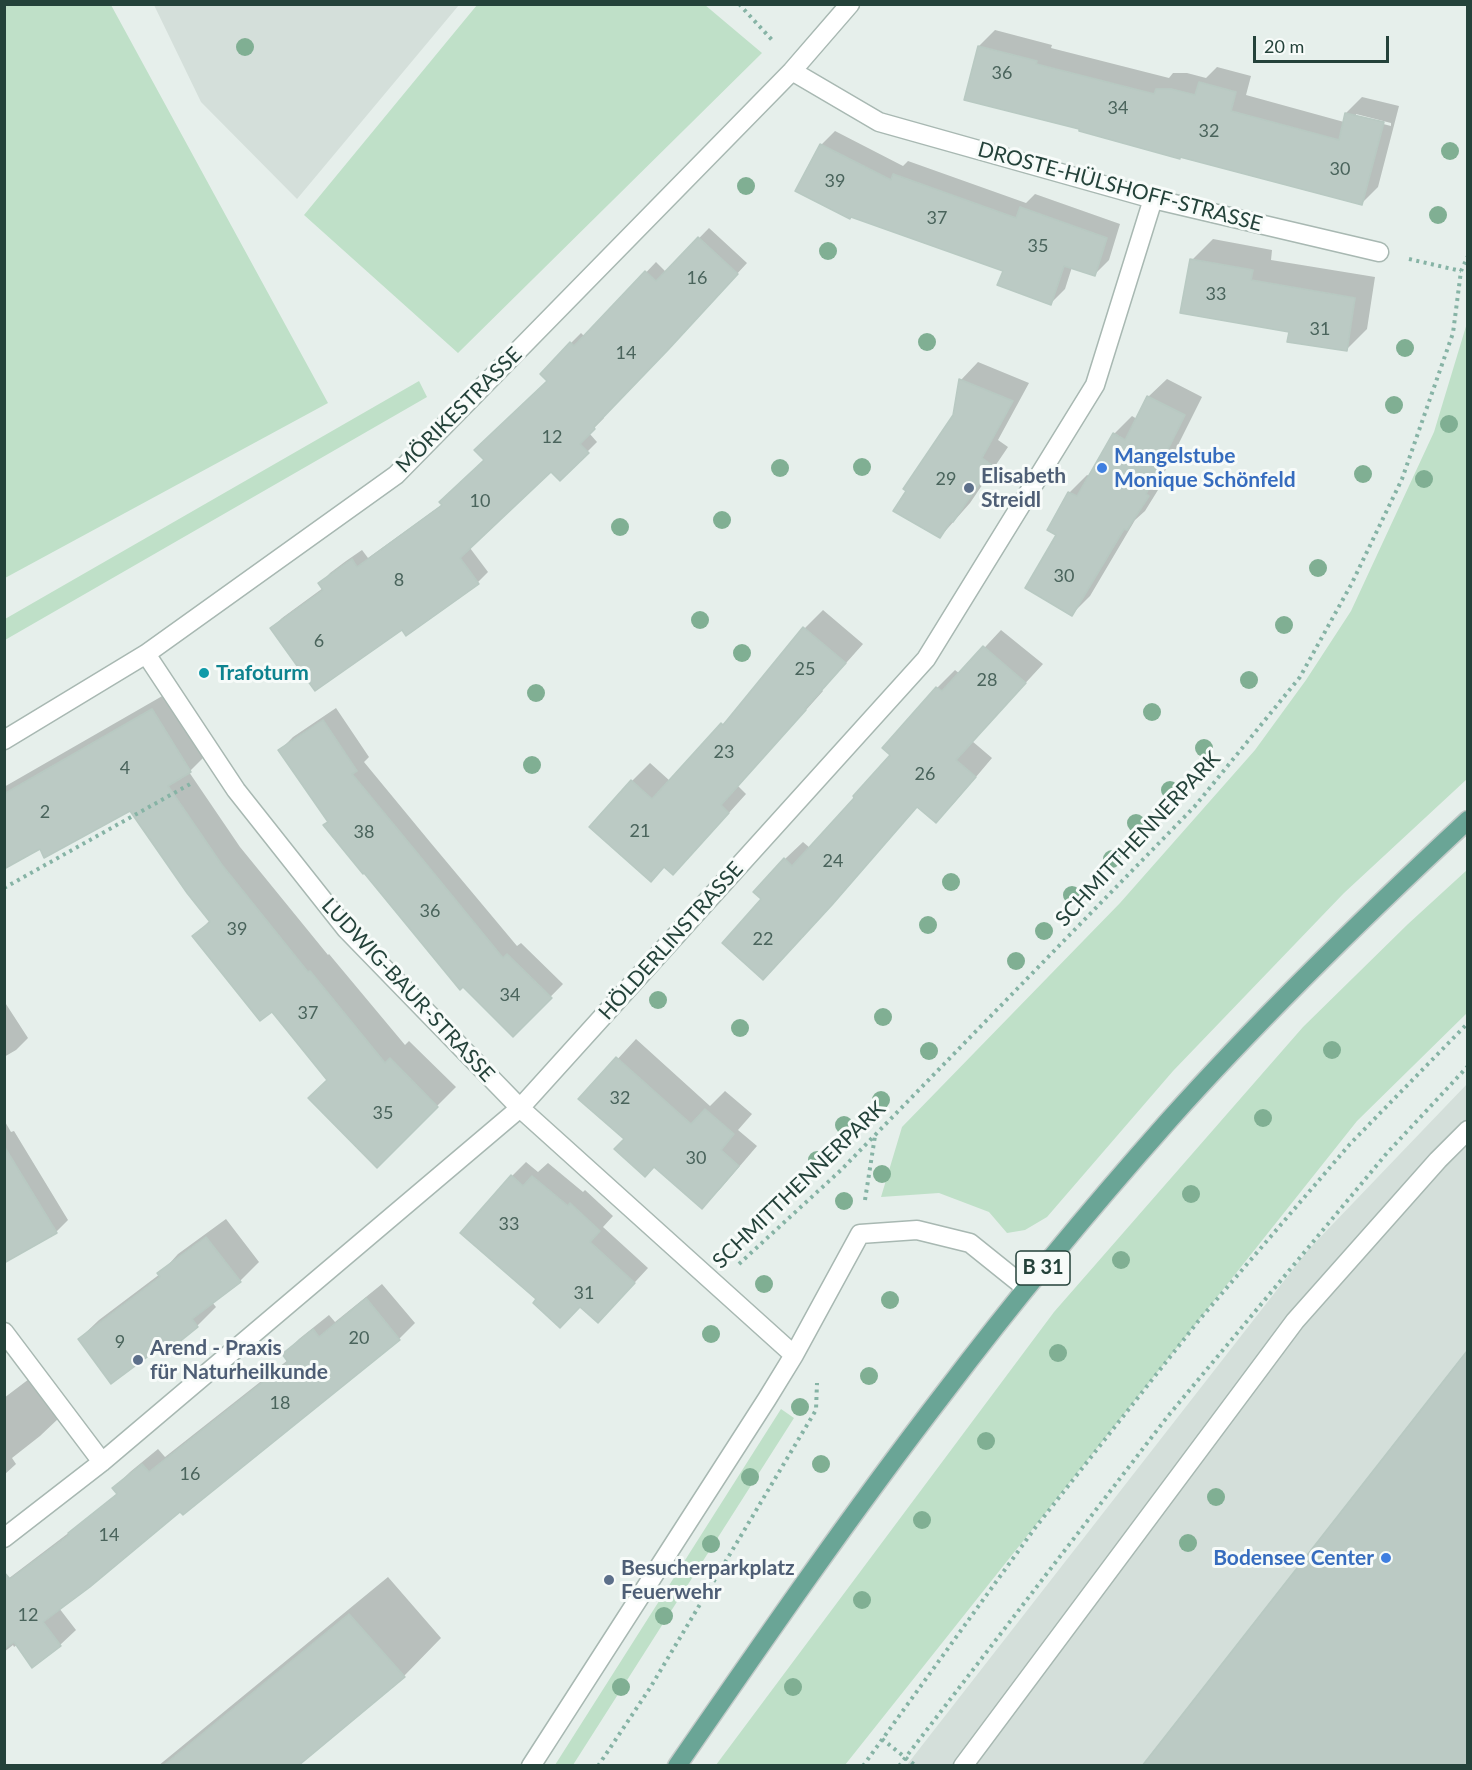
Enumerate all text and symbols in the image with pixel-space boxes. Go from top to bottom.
scale bar [1256,24,1392,62]
text: 20 m [1264,35,1304,57]
house number: 36 [992,62,1012,84]
house number: 34 [1108,97,1128,119]
house number: 32 [1199,120,1219,142]
street label: DROSTE-HÜLSHOFF-STRASSE [975,137,1265,237]
house number: 30 [1330,158,1350,180]
house number: 39 [825,170,845,192]
house number: 37 [927,207,947,229]
house number: 35 [1028,235,1048,257]
house number: 16 [687,267,707,289]
house number: 33 [1206,283,1226,305]
house number: 31 [1310,318,1330,340]
street label: MÖRIKESTRASSE [391,342,527,478]
house number: 14 [616,342,636,364]
house number: 12 [542,426,562,448]
place label: Mangelstube Monique Schönfeld [1114,443,1296,493]
marker: Mangelstube Monique Schönfeld [1095,461,1109,475]
place label: Elisabeth Streidl [981,463,1066,513]
house number: 29 [936,468,956,490]
marker: Elisabeth Streidl [962,481,976,495]
house number: 10 [470,490,490,512]
house number: 30 [1054,565,1074,587]
house number: 8 [394,569,404,591]
house number: 6 [314,630,324,652]
house number: 25 [795,658,815,680]
place label: Trafoturm [216,660,309,686]
marker: Trafoturm [197,666,211,680]
house number: 28 [977,669,997,691]
house number: 23 [714,741,734,763]
street label: SCHMITTHENNERPARK [1050,746,1226,932]
house number: 4 [120,757,130,779]
house number: 26 [915,763,935,785]
house number: 2 [40,801,50,823]
house number: 21 [630,820,650,842]
house number: 38 [354,821,374,843]
house number: 24 [823,850,843,872]
street label: HÖLDERLINSTRASSE [593,857,749,1025]
street label: LUDWIG-BAUR-STRASSE [316,893,500,1087]
house number: 36 [420,900,440,922]
house number: 39 [227,918,247,940]
house number: 22 [753,928,773,950]
house number: 34 [500,984,520,1006]
house number: 37 [298,1002,318,1024]
house number: 32 [610,1087,630,1109]
street label: SCHMITTHENNERPARK [708,1096,890,1274]
house number: 35 [373,1102,393,1124]
house number: 30 [686,1147,706,1169]
house number: 33 [499,1213,519,1235]
road number: B 31 [1016,1251,1070,1285]
house number: 31 [574,1282,594,1304]
house number: 20 [349,1327,369,1349]
house number: 9 [115,1331,125,1353]
place label: Arend - Praxis für Naturheilkunde [150,1335,328,1385]
marker: Arend - Praxis für Naturheilkunde [131,1353,145,1367]
house number: 18 [270,1392,290,1414]
house number: 16 [180,1463,200,1485]
house number: 14 [99,1524,119,1546]
place label: Bodensee Center [1213,1545,1374,1571]
marker: Bodensee Center [1379,1551,1393,1565]
place label: Besucherparkplatz Feuerwehr [621,1555,795,1605]
marker: Besucherparkplatz Feuerwehr [602,1573,616,1587]
house number: 12 [18,1604,38,1626]

